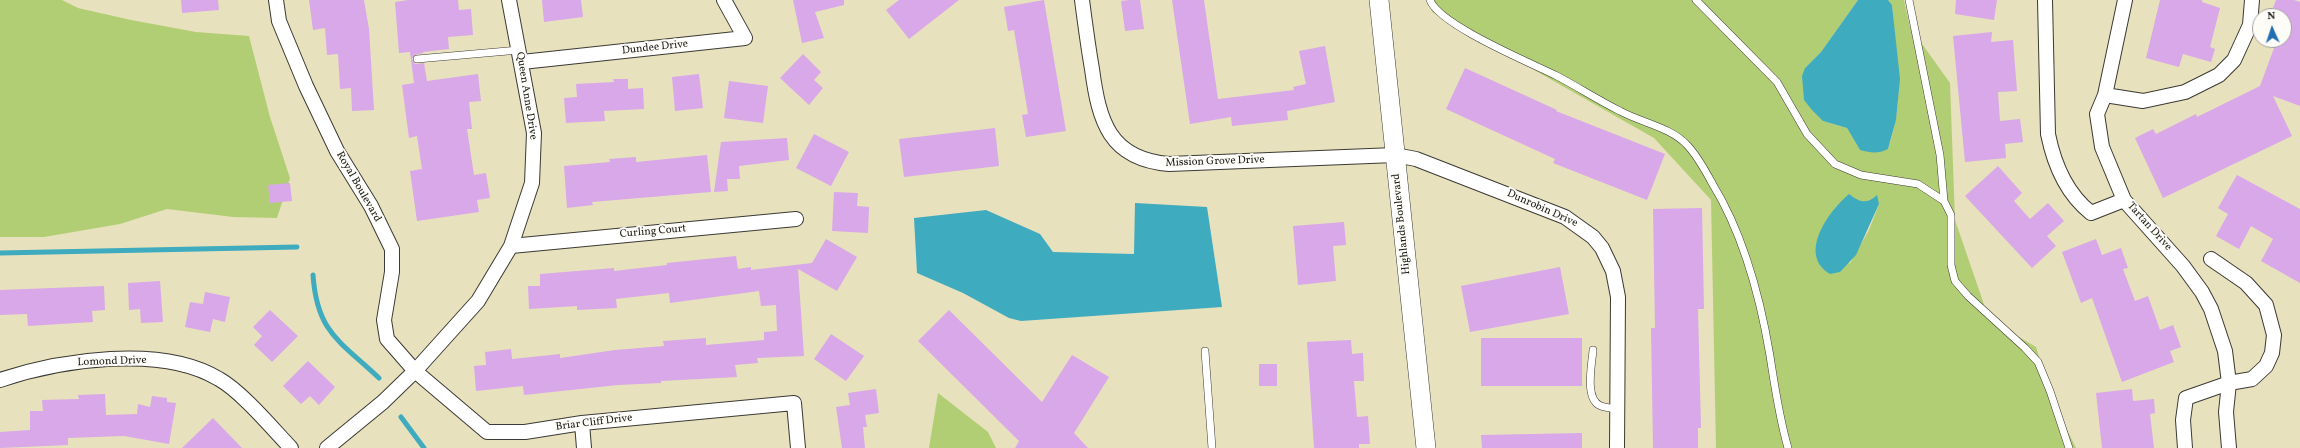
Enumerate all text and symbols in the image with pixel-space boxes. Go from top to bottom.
north arrow [2252,8,2292,48]
text: N [2267,9,2276,24]
street label: Dundee Drive [621,38,689,58]
street label: Queen Anne Drive [513,51,539,141]
street label: Royal Boulevard [332,149,384,225]
street label: Mission Grove Drive [1165,154,1265,170]
street label: Highlands Boulevard [1390,173,1414,275]
street label: Dunrobin Drive [1505,187,1579,231]
street label: Tartan Drive [2124,200,2174,254]
street label: Curling Court [619,223,687,241]
street label: Lomond Drive [77,354,147,370]
street label: Briar Cliff Drive [555,412,633,434]

